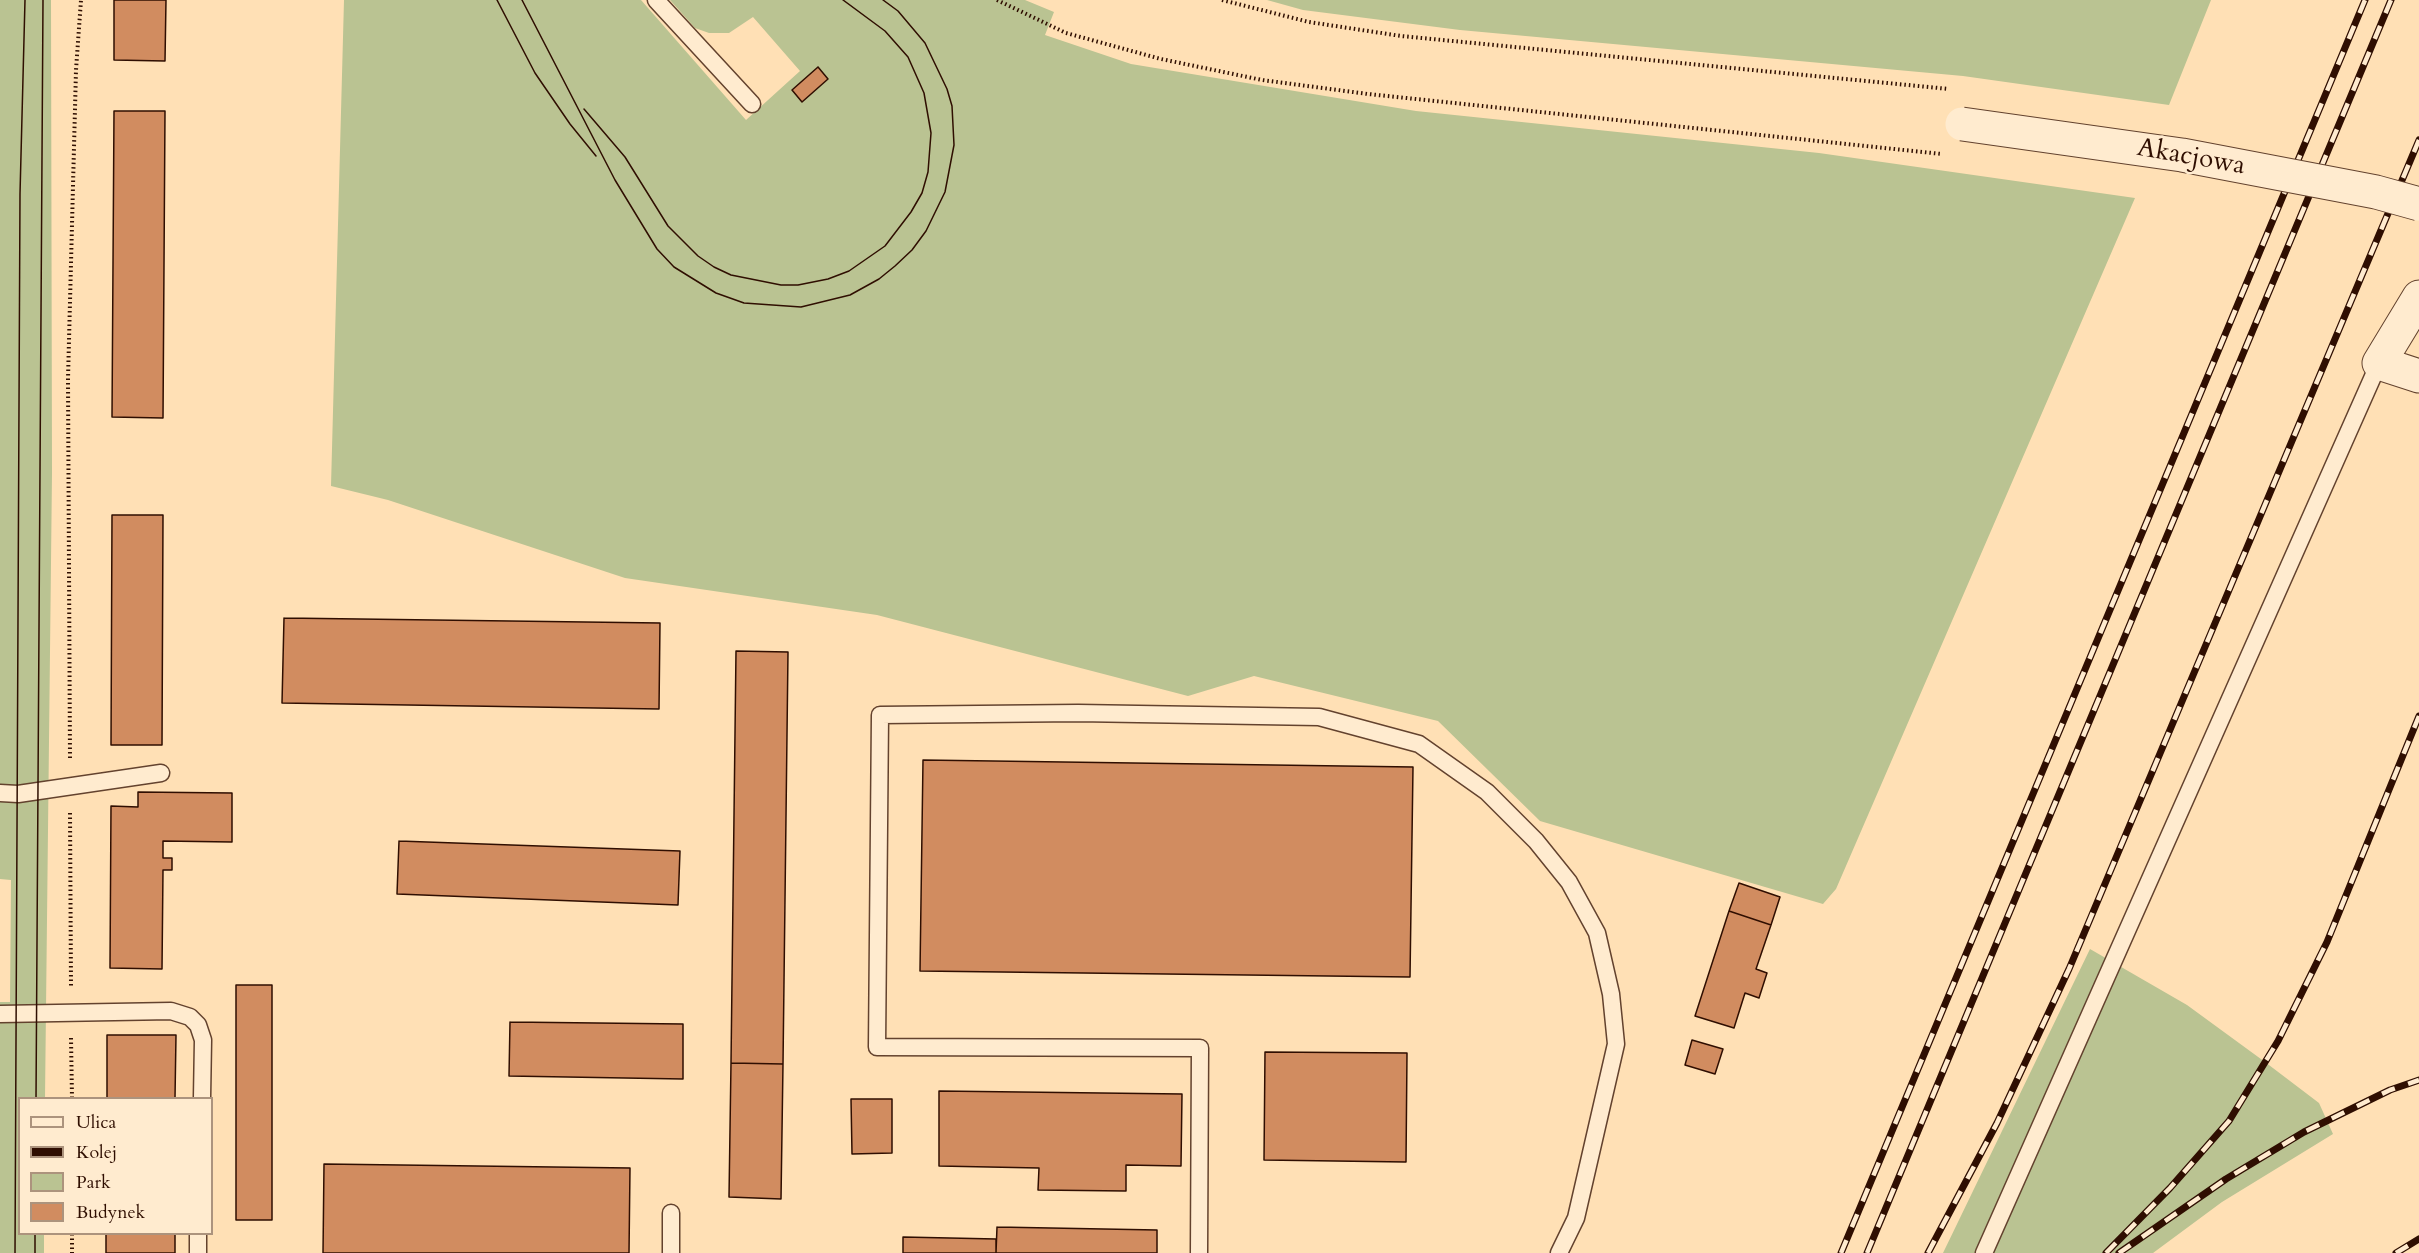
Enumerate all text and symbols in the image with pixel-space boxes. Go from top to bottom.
street label: Akacjowa [2135,133,2247,183]
legend [18,1097,213,1235]
text: Ulica [76,1110,116,1135]
text: Kolej [76,1140,117,1165]
text: Park [76,1170,111,1195]
text: Budynek [76,1200,145,1225]

